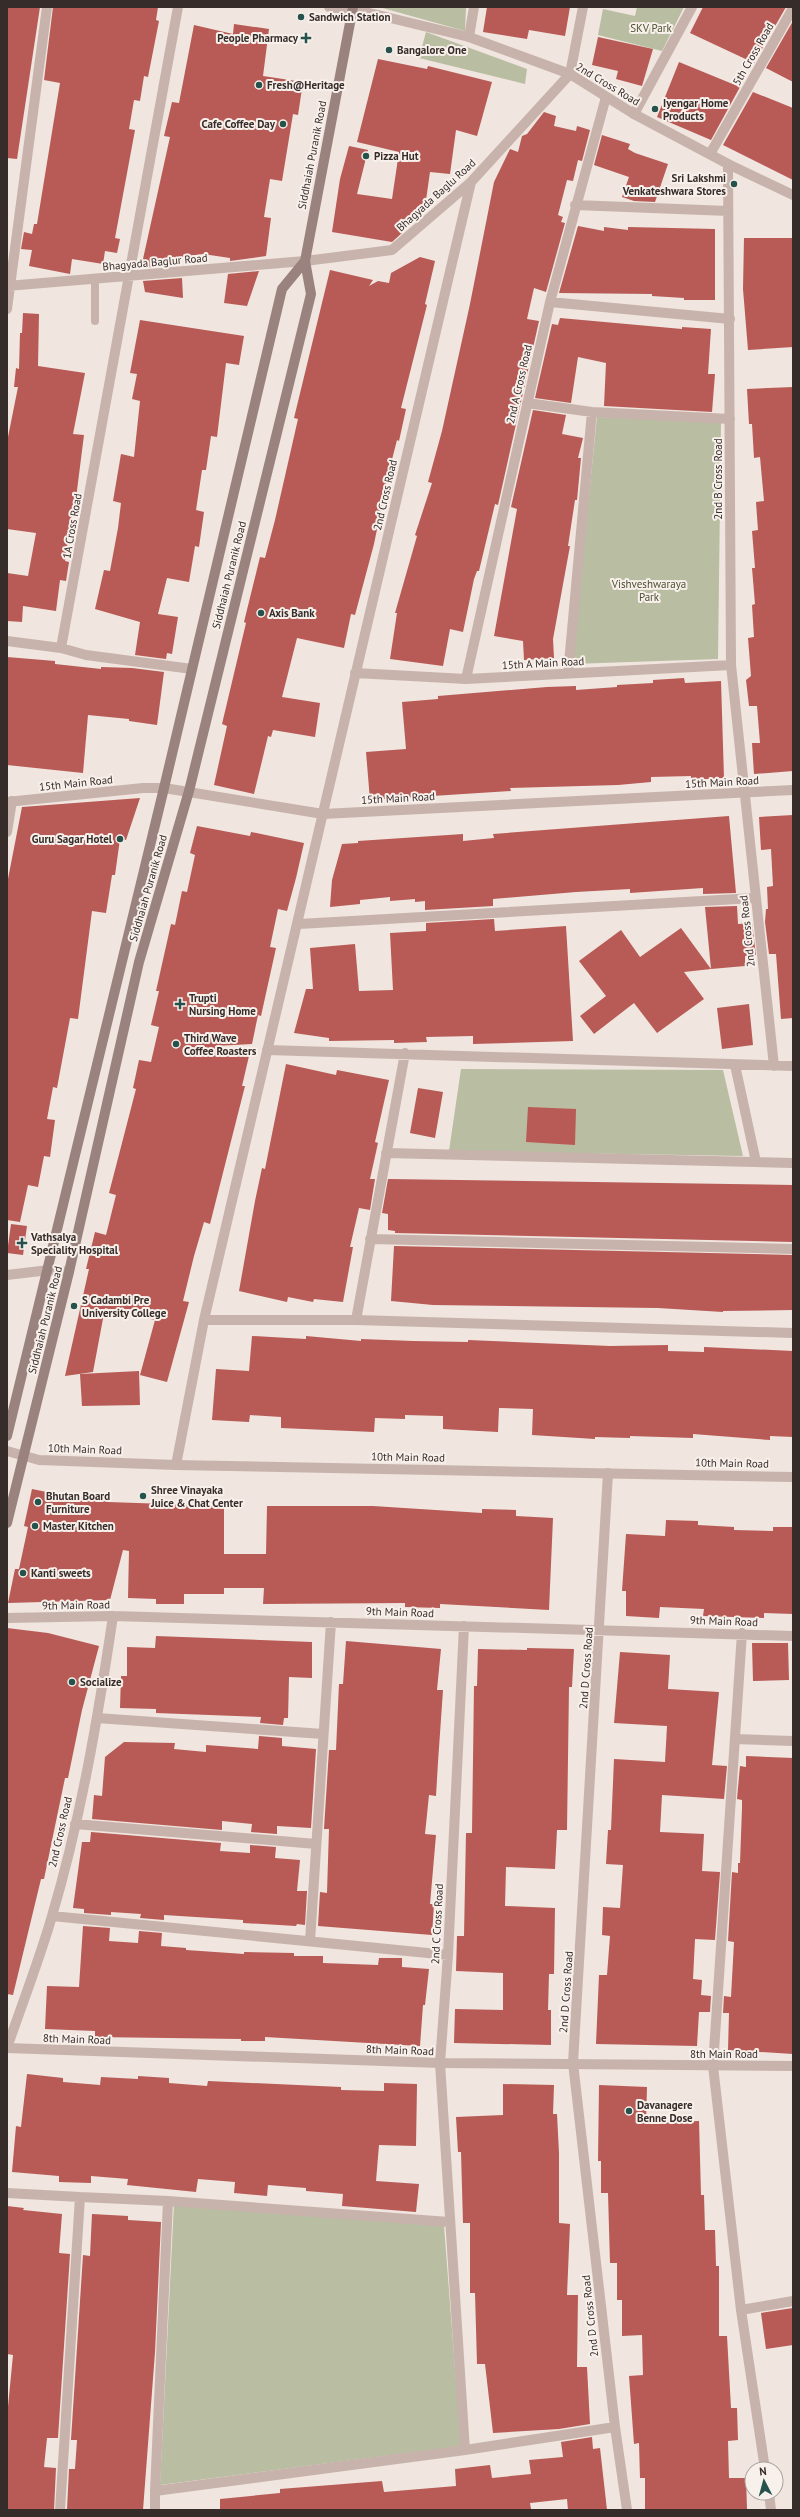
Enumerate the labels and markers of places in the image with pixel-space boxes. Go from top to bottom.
place label: Sandwich Station [309,10,390,24]
marker: Sandwich Station [296,12,306,22]
place label: People Pharmacy [217,31,299,45]
marker: People Pharmacy [301,33,311,43]
place label: Bangalore One [397,43,467,57]
marker: Bangalore One [384,45,394,55]
place label: Fresh@Heritage [267,78,345,92]
marker: Fresh@Heritage [254,80,264,90]
place label: Iyengar Home Products [663,96,729,123]
marker: Iyengar Home Products [650,104,660,114]
place label: Cafe Coffee Day [202,117,276,131]
marker: Cafe Coffee Day [278,119,288,129]
place label: Pizza Hut [374,149,419,163]
marker: Pizza Hut [361,151,371,161]
place label: Sri Lakshmi Venkateshwara Stores [622,171,726,198]
marker: Sri Lakshmi Venkateshwara Stores [729,179,739,189]
place label: Axis Bank [269,606,315,620]
marker: Axis Bank [256,608,266,618]
place label: Guru Sagar Hotel [32,832,113,846]
marker: Guru Sagar Hotel [115,834,125,844]
place label: Trupti Nursing Home [189,991,256,1018]
marker: Trupti Nursing Home [174,998,186,1010]
place label: Third Wave Coffee Roasters [184,1031,257,1058]
marker: Third Wave Coffee Roasters [171,1039,181,1049]
place label: Vathsalya Speciality Hospital [30,1230,119,1257]
marker: Vathsalya Speciality Hospital [16,1237,28,1249]
place label: S Cadambi Pre University College [82,1293,167,1320]
marker: S Cadambi Pre University College [69,1301,79,1311]
place label: Shree Vinayaka Juice & Chat Center [150,1483,243,1510]
place label: Bhutan Board Furniture [46,1489,110,1516]
marker: Shree Vinayaka Juice & Chat Center [138,1491,148,1501]
marker: Bhutan Board Furniture [33,1497,43,1507]
place label: Master Kitchen [43,1519,114,1533]
marker: Master Kitchen [30,1521,40,1531]
place label: Kanti sweets [31,1566,91,1580]
marker: Kanti sweets [18,1568,28,1578]
place label: Socialize [80,1675,122,1689]
marker: Socialize [67,1677,77,1687]
place label: Davanagere Benne Dose [637,2098,693,2125]
marker: Davanagere Benne Dose [624,2106,634,2116]

